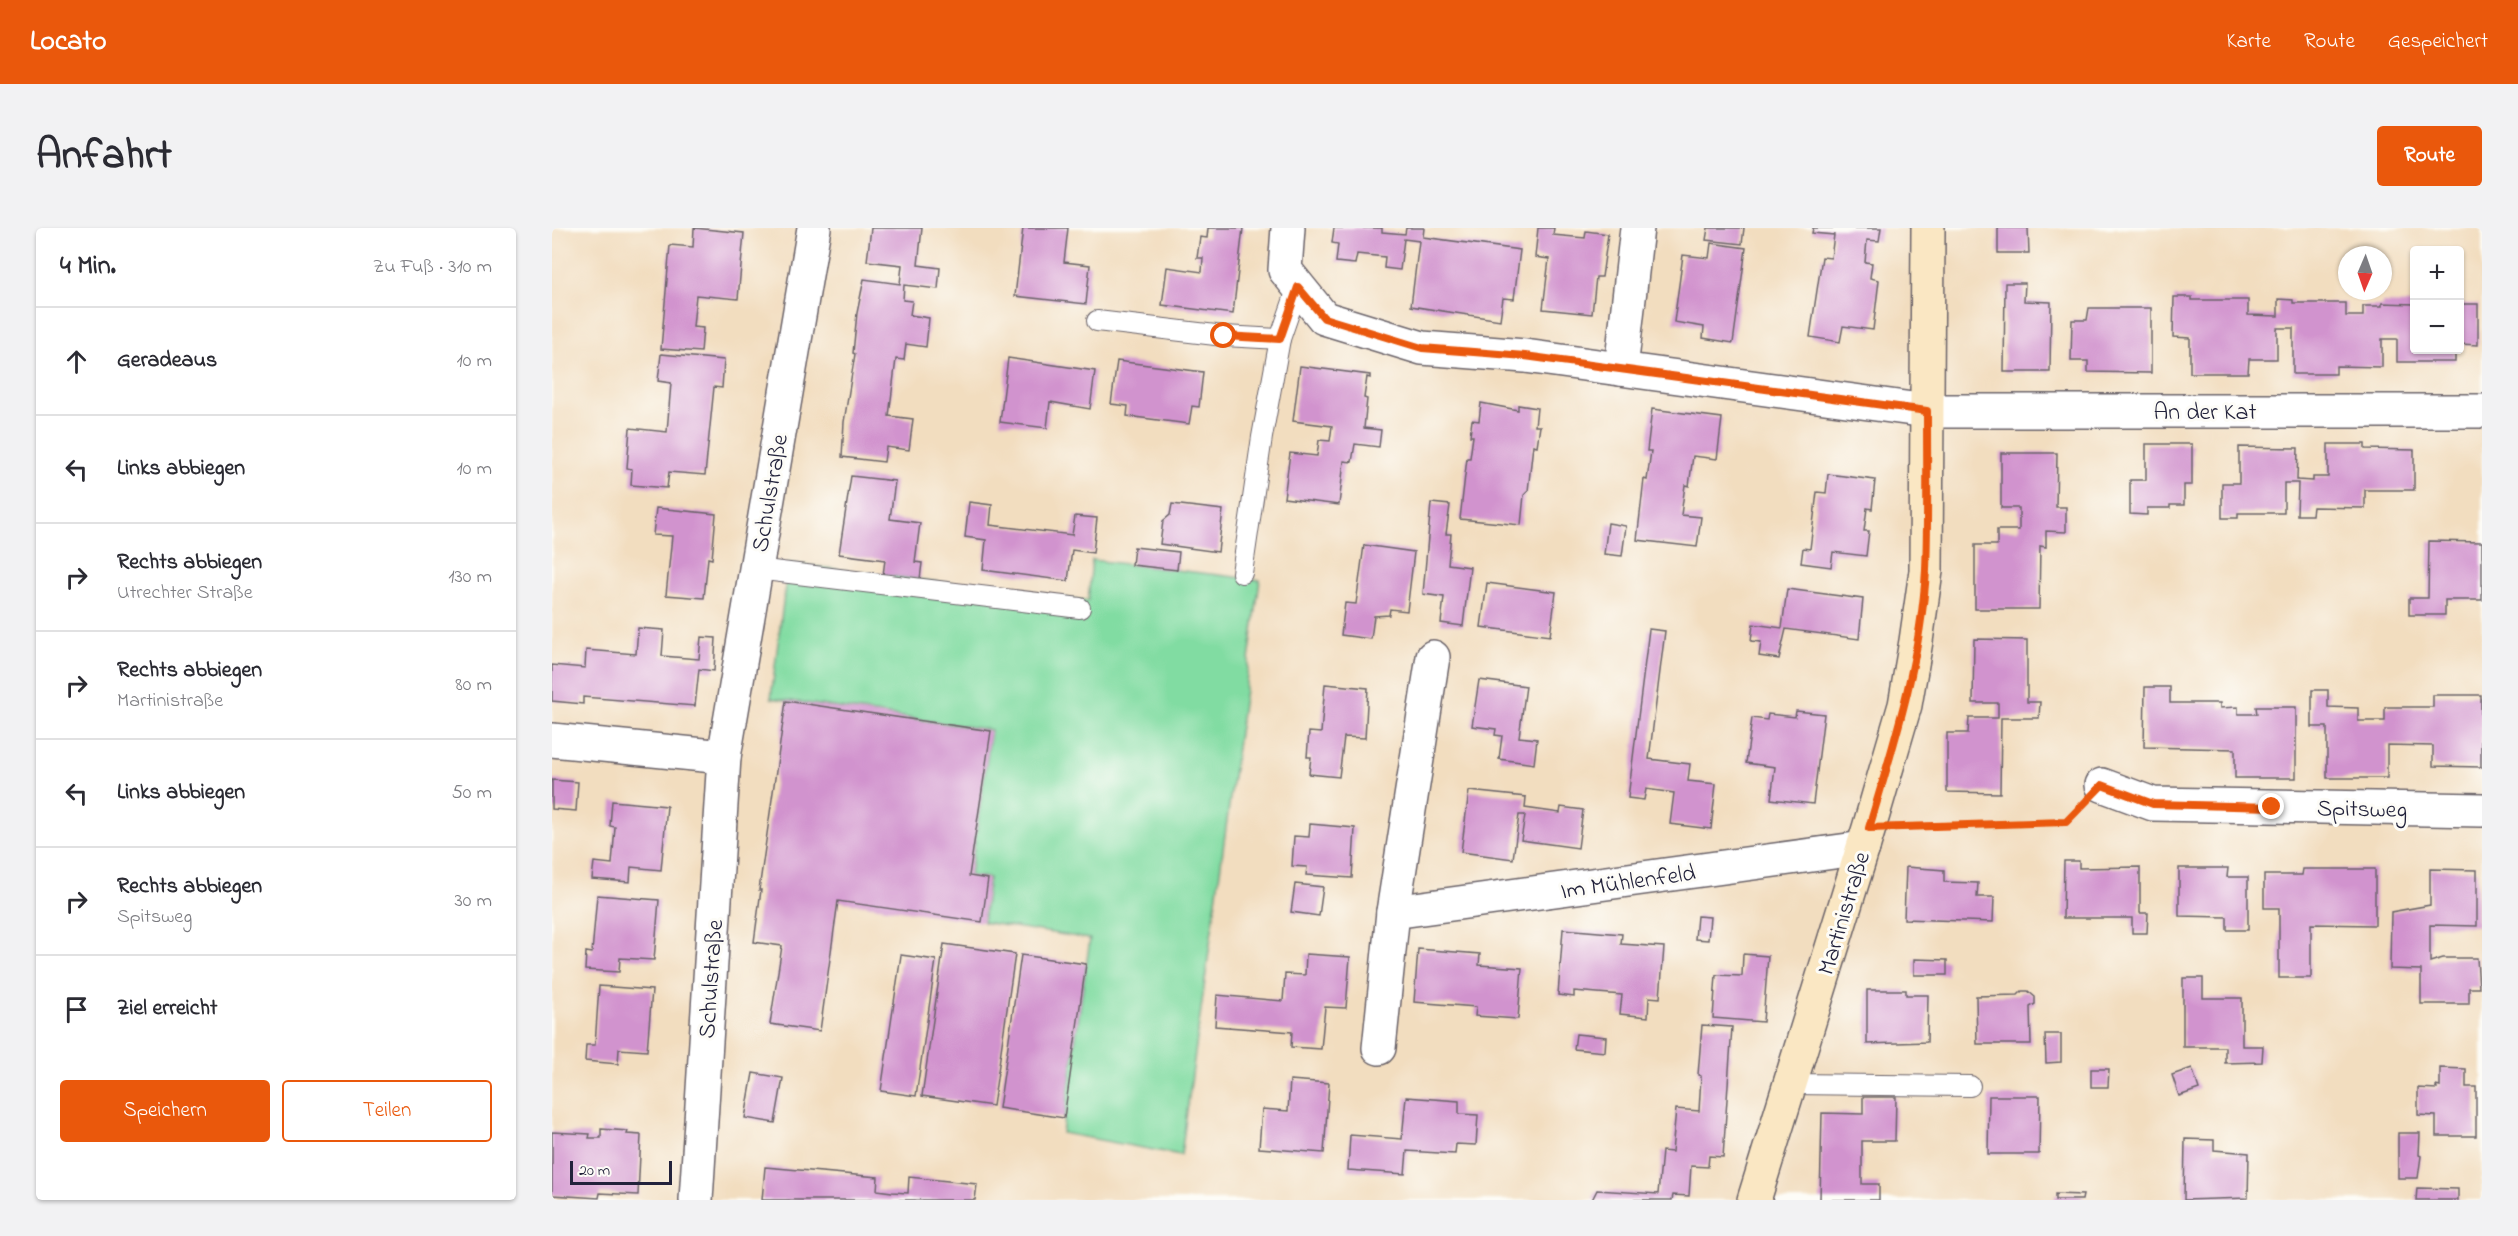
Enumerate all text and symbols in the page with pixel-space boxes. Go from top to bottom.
text: Locato [30,22,106,63]
text: Karte [2226,27,2271,57]
text: Route [2304,27,2355,57]
text: Gespeichert [2388,27,2488,57]
text: Anfahrt [36,126,172,187]
button: Route [2377,126,2482,186]
north arrow [2338,246,2392,300]
map controls [2410,246,2464,354]
button: + [2410,246,2464,300]
text: 4 Min. [60,248,116,286]
text: Zu Fuß · 310 m [373,253,492,282]
button: − [2410,300,2464,354]
route start [1210,322,1236,348]
icon: ahead [60,345,93,378]
text: Geradeaus [117,345,217,377]
text: 10 m [456,347,492,376]
street label: An der Kat [2154,396,2256,431]
street label: Schulstraße [744,431,799,555]
icon: left [60,453,93,486]
text: Links abbiegen [117,453,245,485]
text: 10 m [456,455,492,484]
text: Rechts abbiegen [117,547,262,579]
icon: right [60,561,93,594]
text: 130 m [448,563,492,592]
text: Utrechter Straße [117,579,253,608]
text: Rechts abbiegen [117,655,262,687]
icon: right [60,669,93,702]
text: 80 m [455,671,492,700]
text: Martinistraße [117,687,223,716]
icon: left [60,777,93,810]
text: Links abbiegen [117,777,245,809]
text: 50 m [451,779,492,808]
street label: Spitsweg [2316,792,2407,829]
route end [2258,793,2284,819]
street label: Martinistraße [1810,847,1881,980]
street label: Im Mühlenfeld [1559,857,1699,910]
text: Rechts abbiegen [117,871,262,903]
icon: right [60,885,93,918]
text: 30 m [455,887,492,916]
text: Spitsweg [117,903,192,932]
street label: Schulstraße [691,918,734,1040]
icon: arrive [60,993,93,1026]
text: Ziel erreicht [117,993,217,1025]
button: Speichern [60,1080,270,1142]
button: Teilen [282,1080,492,1142]
scale bar [570,1158,672,1186]
text: 20 m [579,1159,610,1183]

